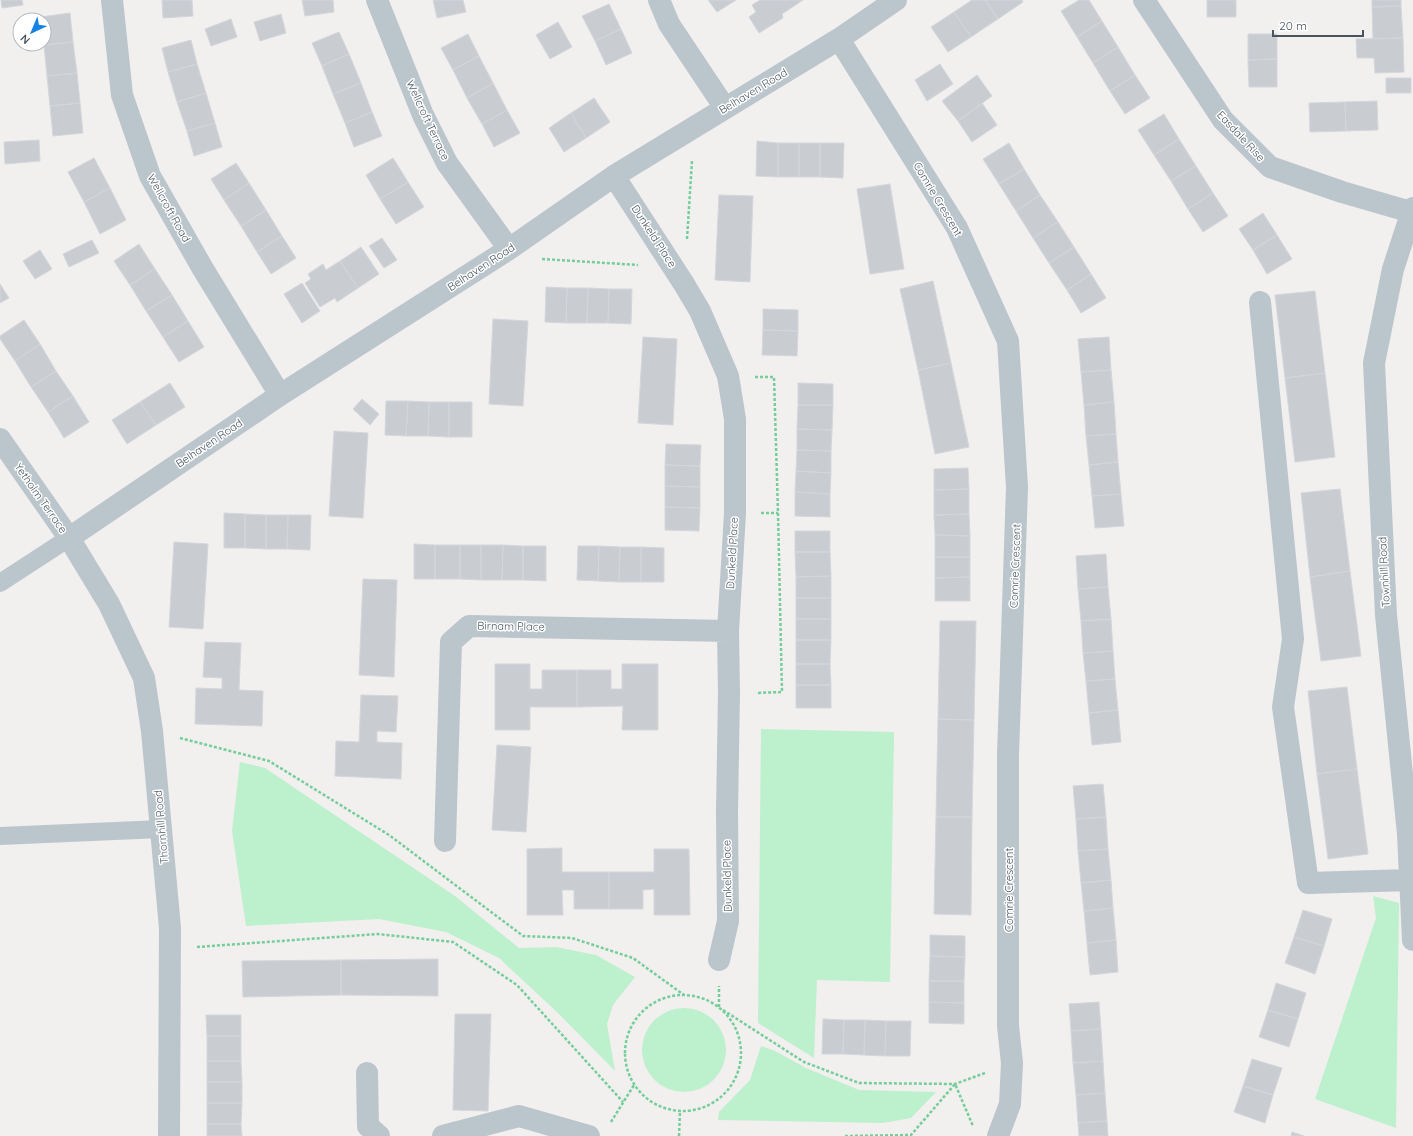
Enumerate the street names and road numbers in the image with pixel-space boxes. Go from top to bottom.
street label: Belhaven Road [716,65,790,117]
street label: Wellcroft Terrace [403,78,453,162]
street label: Easdale Rise [1214,108,1268,164]
street label: Comrie Crescent [910,159,966,239]
street label: Wellcroft Road [144,171,194,245]
street label: Dunkeld Place [628,202,680,270]
street label: Belhaven Road [445,240,517,294]
street label: Belhaven Road [173,416,245,470]
street label: Yetholm Terrace [12,460,70,536]
street label: Dunkeld Place [723,517,741,589]
street label: Comrie Crescent [1007,523,1023,608]
street label: Townhill Road [1375,536,1393,608]
street label: Birnam Place [477,618,545,634]
street label: Thornhill Road [151,789,171,865]
street label: Dunkeld Place [719,840,735,912]
street label: Comrie Crescent [1002,848,1016,932]

